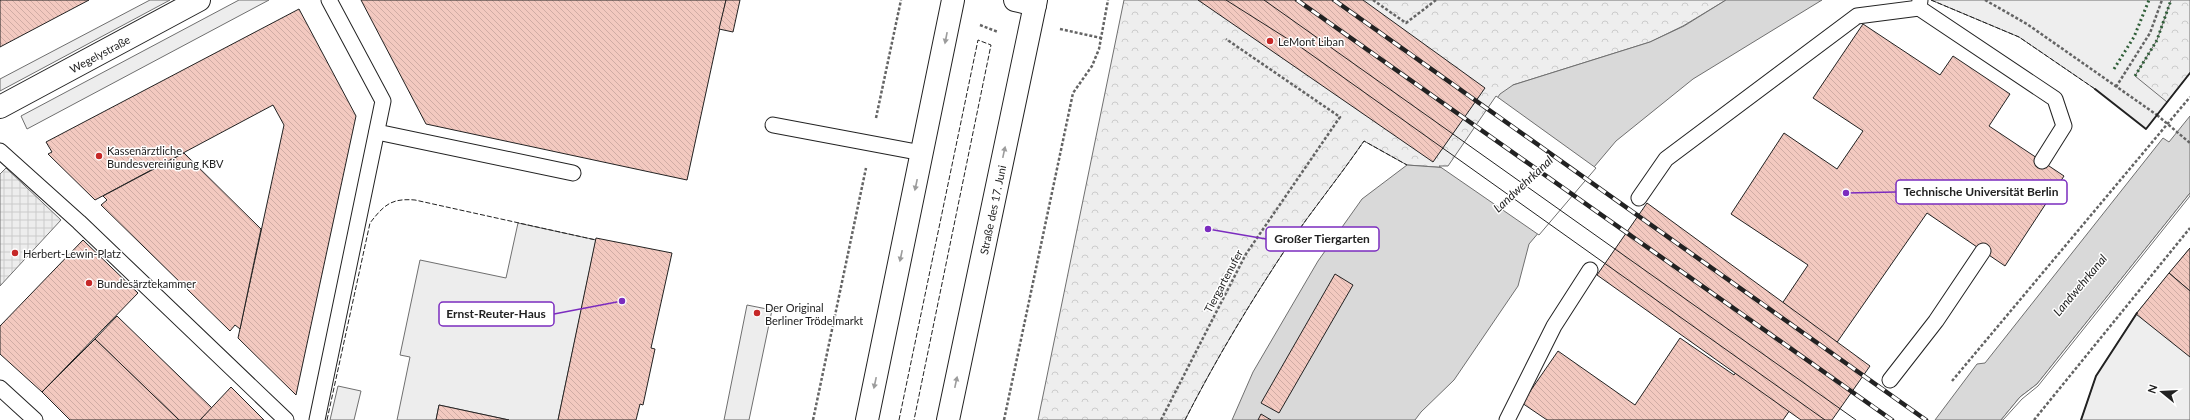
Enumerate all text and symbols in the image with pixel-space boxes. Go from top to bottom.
street label: Wegelystraße [67,32,132,75]
one-way arrow [942,32,948,44]
place label: LeMont Liban [1278,35,1344,48]
marker: LeMont Liban [1265,36,1275,46]
place label: Kassenärztliche Bundesvereinigung KBV [107,144,224,170]
one-way arrow [1002,146,1008,158]
marker: Kassenärztliche Bundesvereinigung KBV [94,151,104,161]
water label: Landwehrkanal [1490,152,1556,215]
street label: Straße des 17. Juni [976,163,1008,255]
one-way arrow [912,179,918,191]
callout: Technische Universität Berlin [1896,180,2067,204]
text: Technische Universität Berlin [1904,184,2059,199]
callout: Großer Tiergarten [1266,227,1379,251]
text: Großer Tiergarten [1274,231,1370,246]
place label: Herbert-Lewin-Platz [23,247,121,260]
street label: Tiergartenufer [1201,247,1245,315]
marker: Herbert-Lewin-Platz [10,248,20,258]
one-way arrow [898,249,904,262]
water label: Landwehrkanal [2050,251,2110,319]
place label: Bundesärztekammer [97,277,196,290]
marker: Bundesärztekammer [84,278,94,288]
place label: Der Original Berliner Trödelmarkt [765,301,863,327]
callout: Ernst-Reuter-Haus [439,302,554,326]
text: Ernst-Reuter-Haus [446,306,546,321]
marker: Der Original Berliner Trödelmarkt [752,308,762,318]
north arrow [2142,372,2182,412]
one-way arrow [954,376,960,388]
one-way arrow [871,377,877,389]
text: N [2145,383,2160,395]

